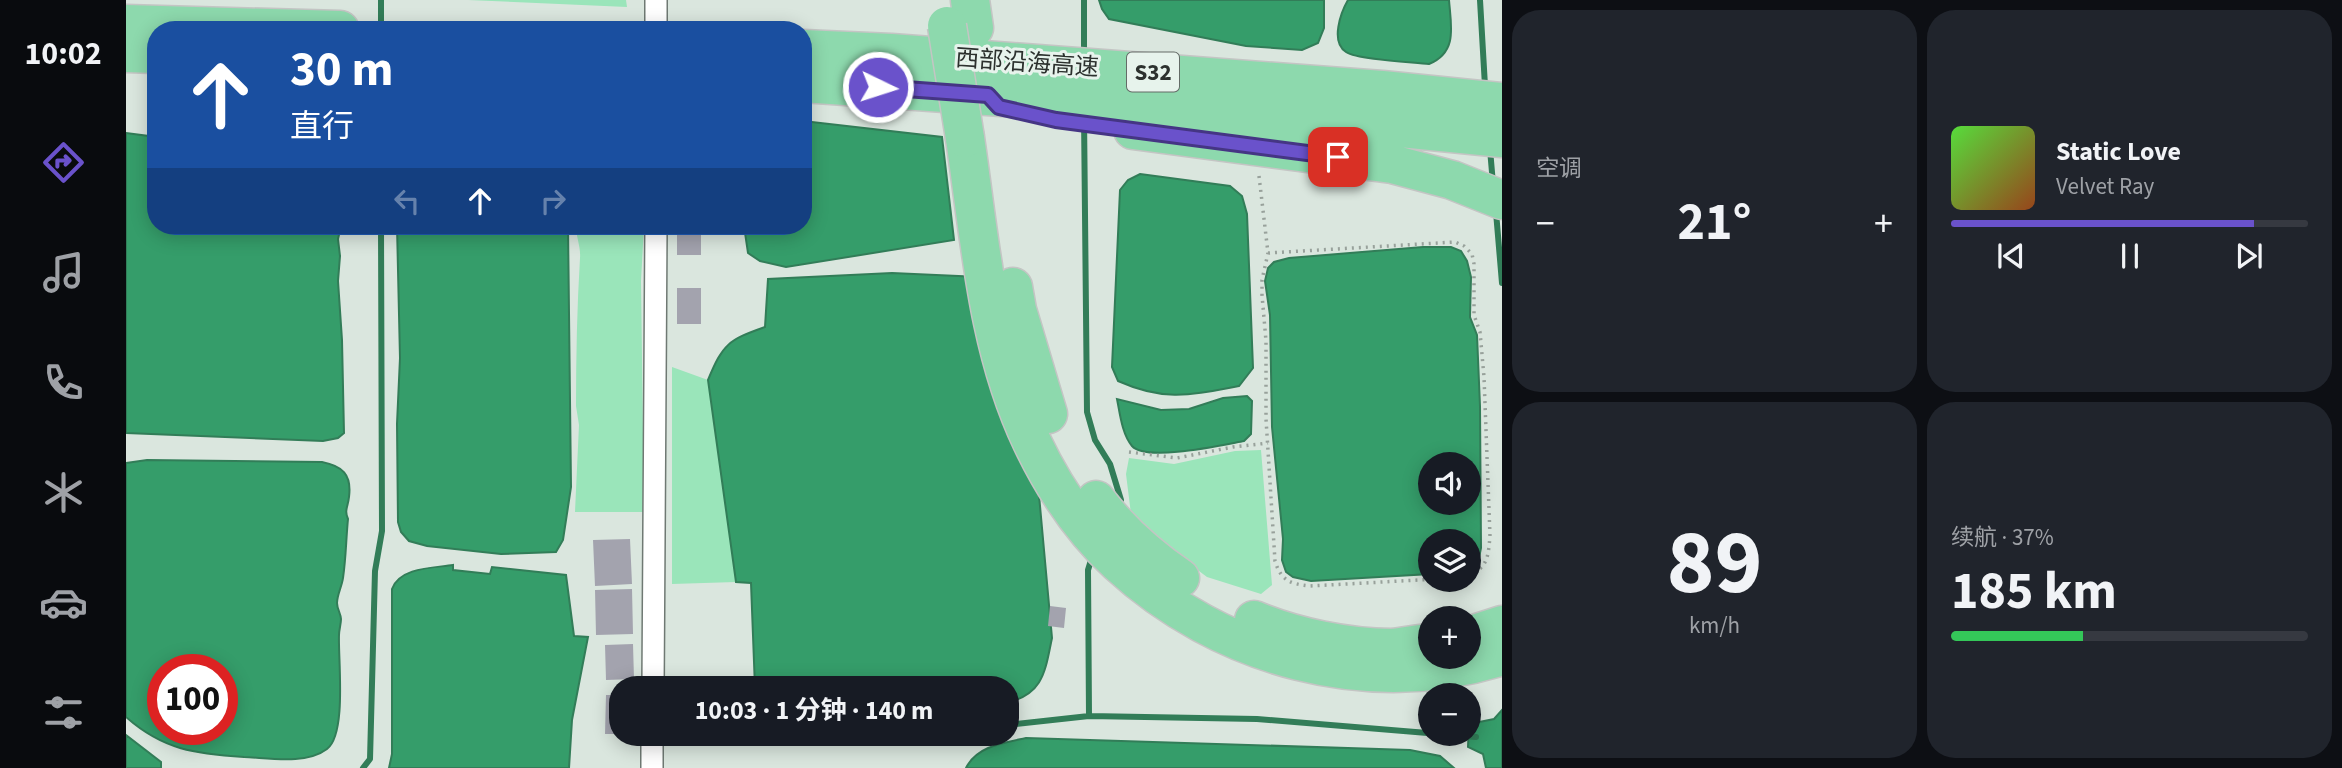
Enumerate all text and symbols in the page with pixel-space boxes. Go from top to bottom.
text: 10:02 [24,31,102,77]
text: 30 m [290,35,394,105]
street label: 西部沿海高速 [954,41,1100,85]
icon: ahead [175,49,266,140]
position arrow [841,50,915,124]
road number: S32 [1127,53,1179,92]
text: 直行 [290,104,354,150]
pin [1308,127,1368,187]
text: Static Love [2056,133,2181,170]
icon: directions [39,138,88,187]
icon: arrive [1319,138,1357,176]
text: 空调 [1536,152,1582,185]
text: Velvet Ray [2056,170,2154,203]
icon: left [388,182,426,220]
icon: ahead [461,182,499,220]
icon: right [534,182,572,220]
text: 21° [1678,186,1751,260]
text: − [1536,197,1555,251]
text: + [1874,197,1893,251]
icon: previous [1992,237,2030,275]
icon: pause [2111,237,2149,275]
icon: next [2230,237,2268,275]
icon: music [39,248,88,297]
icon: phone [39,358,88,407]
map controls [1418,452,1481,746]
button: sound [1418,452,1481,515]
icon: climate [39,468,88,517]
text: 89 [1666,499,1763,628]
text: 续航 · 37% [1951,521,2054,554]
button: layers [1418,529,1481,592]
text: 185 km [1951,555,2117,629]
icon: car [39,578,88,627]
button: + [1418,606,1481,669]
text: km/h [1689,609,1740,642]
speed limit sign: 100 [147,654,238,745]
button: − [1418,683,1481,746]
icon: filters [39,688,88,737]
text: 10:03 · 1 分钟 · 140 m [695,692,933,729]

